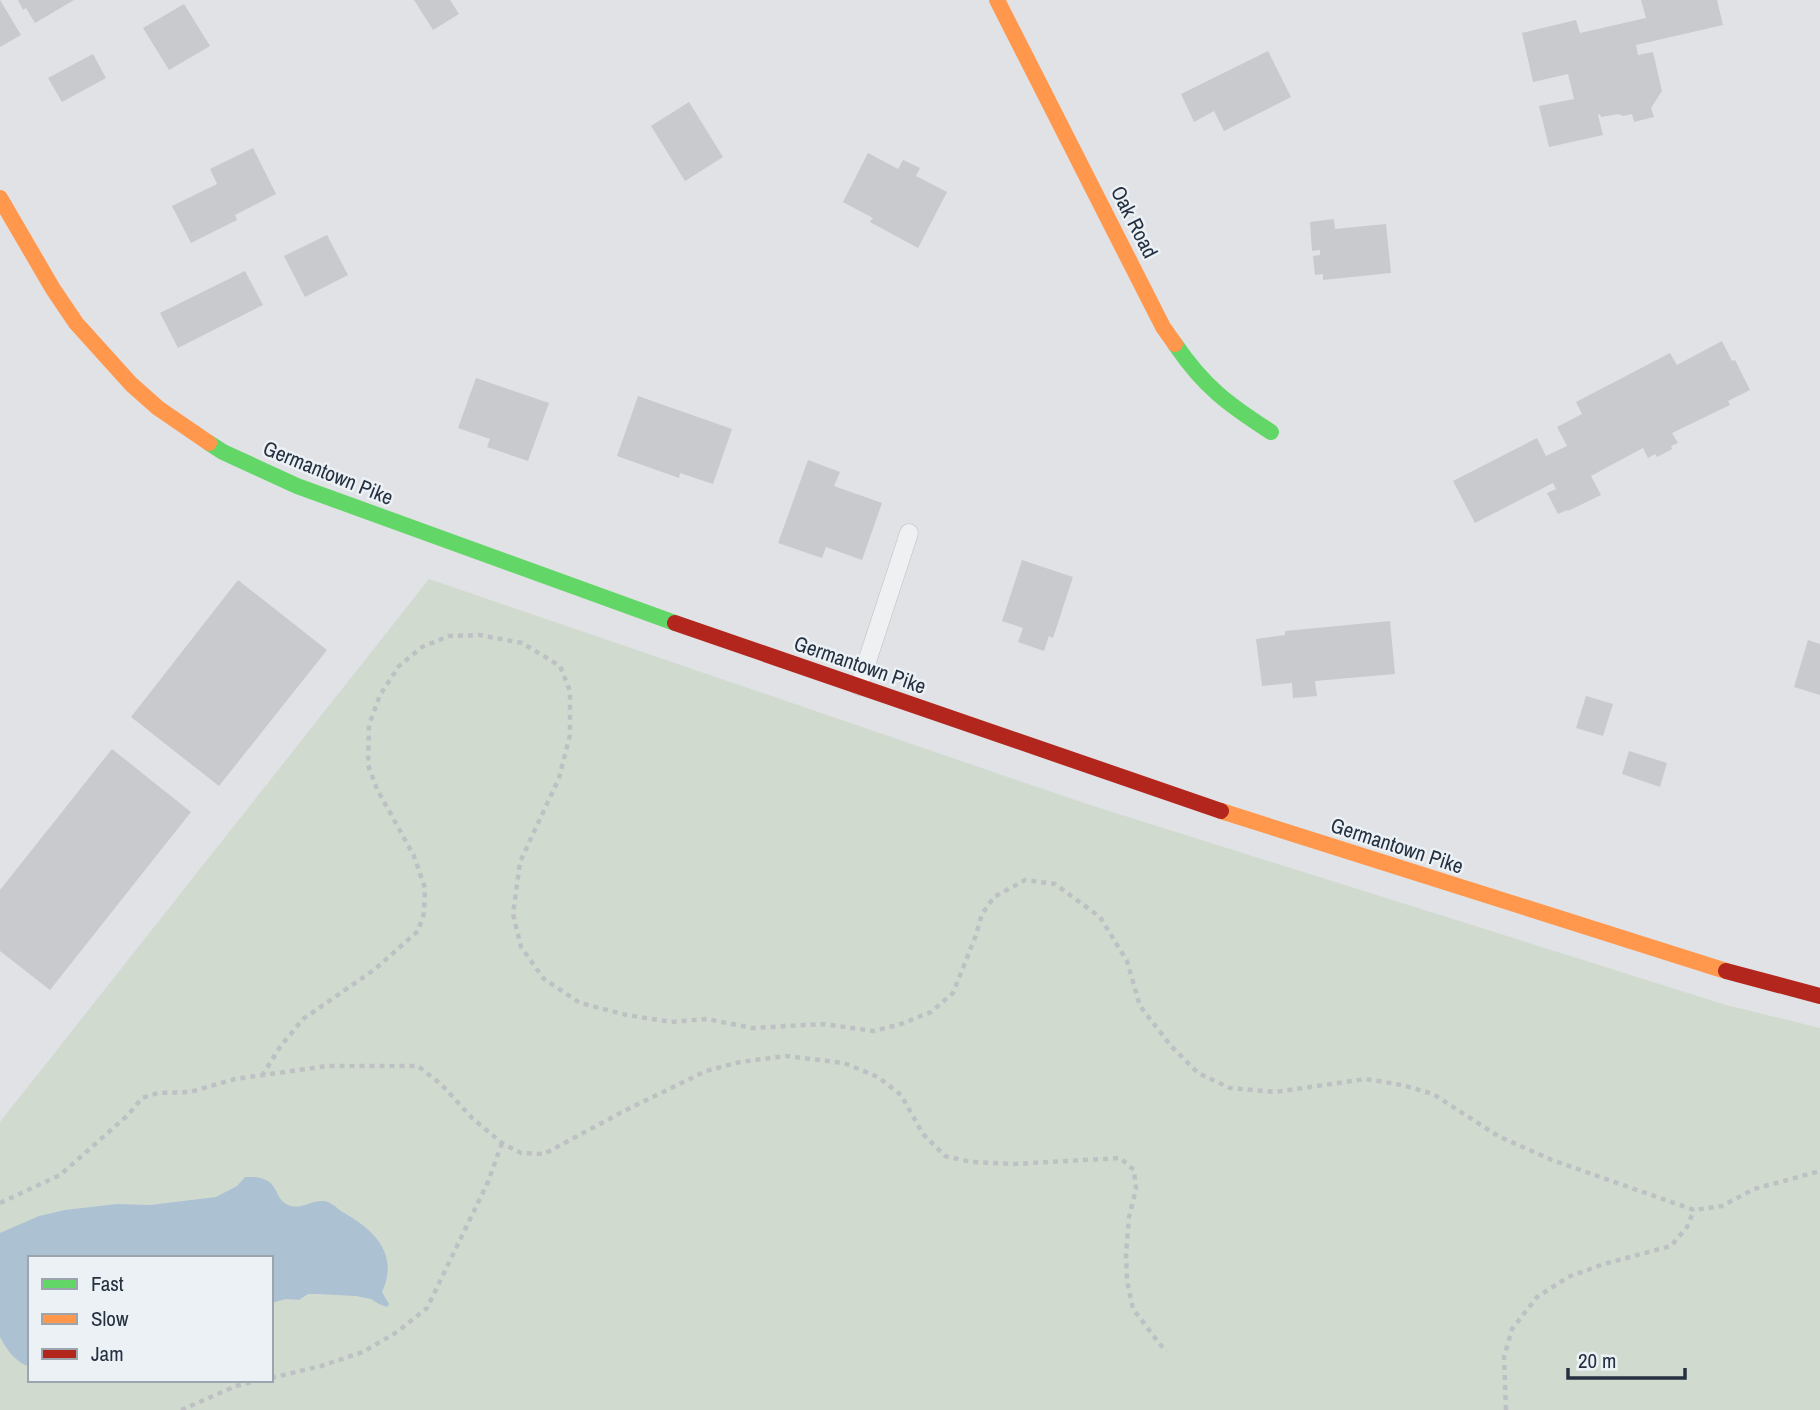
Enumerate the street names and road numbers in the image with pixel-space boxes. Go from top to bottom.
street label: Oak Road [1104,181,1165,263]
street label: Germantown Pike [259,433,398,512]
street label: Germantown Pike [790,628,930,701]
street label: Germantown Pike [1327,810,1467,881]

